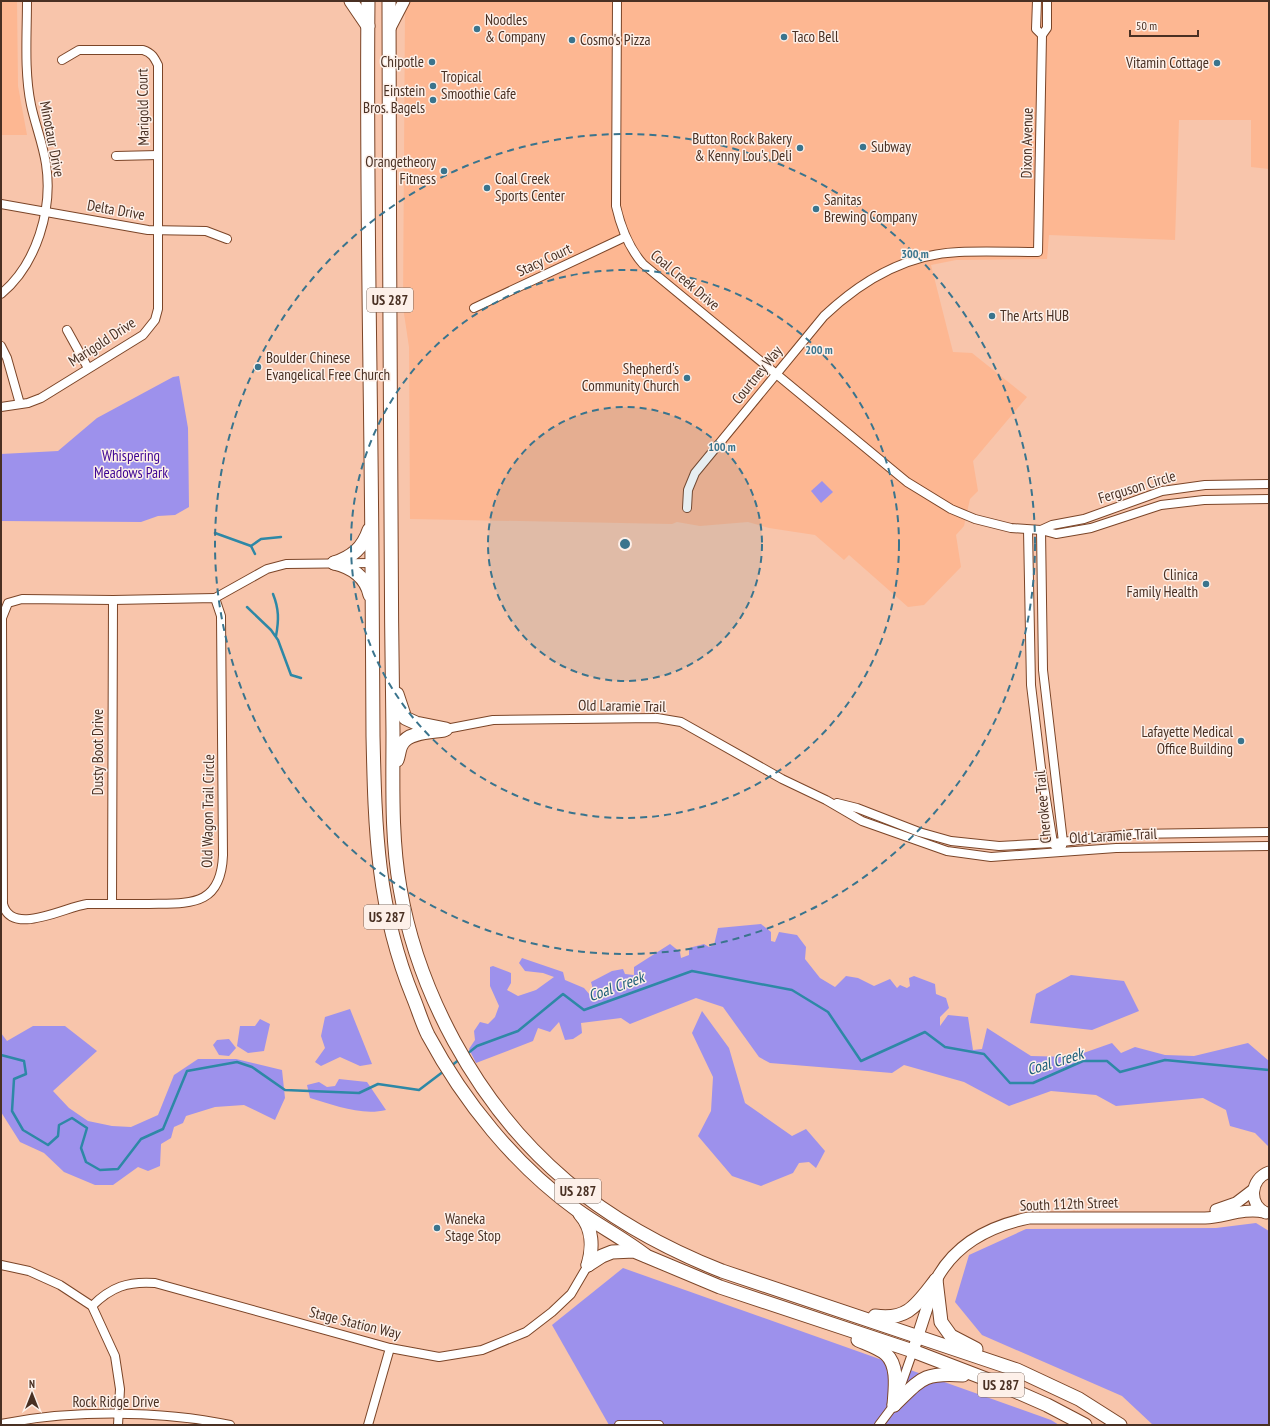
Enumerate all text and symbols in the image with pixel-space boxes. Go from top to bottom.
place label: Noodles & Company [485,10,546,46]
scale bar [1130,12,1198,38]
text: 50 m [1136,18,1157,33]
marker: Noodles & Company [472,24,482,34]
place label: Taco Bell [792,27,839,46]
place label: Cosmo's Pizza [580,30,651,49]
marker: Taco Bell [779,32,789,42]
marker: Cosmo's Pizza [567,35,577,45]
place label: Chipotle [380,52,424,71]
place label: Vitamin Cottage [1125,53,1209,72]
marker: Chipotle [427,57,437,67]
marker: Vitamin Cottage [1212,58,1222,68]
place label: Tropical Smoothie Cafe [441,67,516,103]
street label: Marigold Court [132,68,153,146]
place label: Einstein Bros. Bagels [363,81,425,117]
marker: Tropical Smoothie Cafe [428,81,438,91]
marker: Einstein Bros. Bagels [428,95,438,105]
street label: Minotaur Drive [36,99,69,179]
street label: Dixon Avenue [1016,107,1037,179]
place label: Button Rock Bakery & Kenny Lou's Deli [692,129,792,165]
place label: Subway [871,137,911,156]
marker: Subway [858,142,868,152]
marker: Button Rock Bakery & Kenny Lou's Deli [795,143,805,153]
place label: Orangetheory Fitness [365,152,436,188]
marker: Orangetheory Fitness [439,166,449,176]
place label: Coal Creek Sports Center [495,169,566,205]
marker: Coal Creek Sports Center [482,183,492,193]
place label: Sanitas Brewing Company [824,190,917,226]
street label: Delta Drive [86,195,146,224]
marker: Sanitas Brewing Company [811,204,821,214]
street label: Stacy Court [513,239,574,280]
street label: Coal Creek Drive [647,245,724,314]
text: 300 m [901,246,929,261]
road number: US 287 [367,288,413,312]
place label: The Arts HUB [1000,306,1069,325]
marker: The Arts HUB [987,311,997,321]
street label: Marigold Drive [65,313,139,370]
street label: Courtney Way [727,341,786,408]
text: 200 m [805,342,833,357]
place label: Boulder Chinese Evangelical Free Church [266,348,390,384]
place label: Shepherd's Community Church [582,359,679,395]
marker: Boulder Chinese Evangelical Free Church [253,362,263,372]
marker: Shepherd's Community Church [682,373,692,383]
text: 100 m [708,439,736,454]
park label: Whispering Meadows Park [94,446,168,482]
street label: Ferguson Circle [1096,466,1178,507]
centre of rings [618,537,632,551]
place label: Clinica Family Health [1126,565,1198,601]
marker: Clinica Family Health [1201,579,1211,589]
street label: Old Laramie Trail [578,695,667,716]
street label: Dusty Boot Drive [88,709,107,795]
place label: Lafayette Medical Office Building [1141,722,1234,758]
marker: Lafayette Medical Office Building [1236,736,1246,746]
street label: Old Wagon Trail Circle [197,754,218,868]
street label: Cherokee Trail [1030,769,1055,844]
street label: Old Laramie Trail [1069,824,1158,847]
road number: US 287 [364,905,410,929]
water label: Coal Creek [585,966,648,1005]
water label: Coal Creek [1024,1042,1087,1079]
road number: US 287 [555,1179,601,1203]
street label: South 112th Street [1019,1192,1119,1215]
place label: Waneka Stage Stop [445,1209,501,1245]
marker: Waneka Stage Stop [432,1223,442,1233]
street label: Stage Station Way [307,1302,403,1343]
road number: US 287 [978,1373,1024,1397]
north arrow [12,1374,52,1414]
text: N [29,1377,35,1391]
street label: Rock Ridge Drive [72,1392,160,1411]

